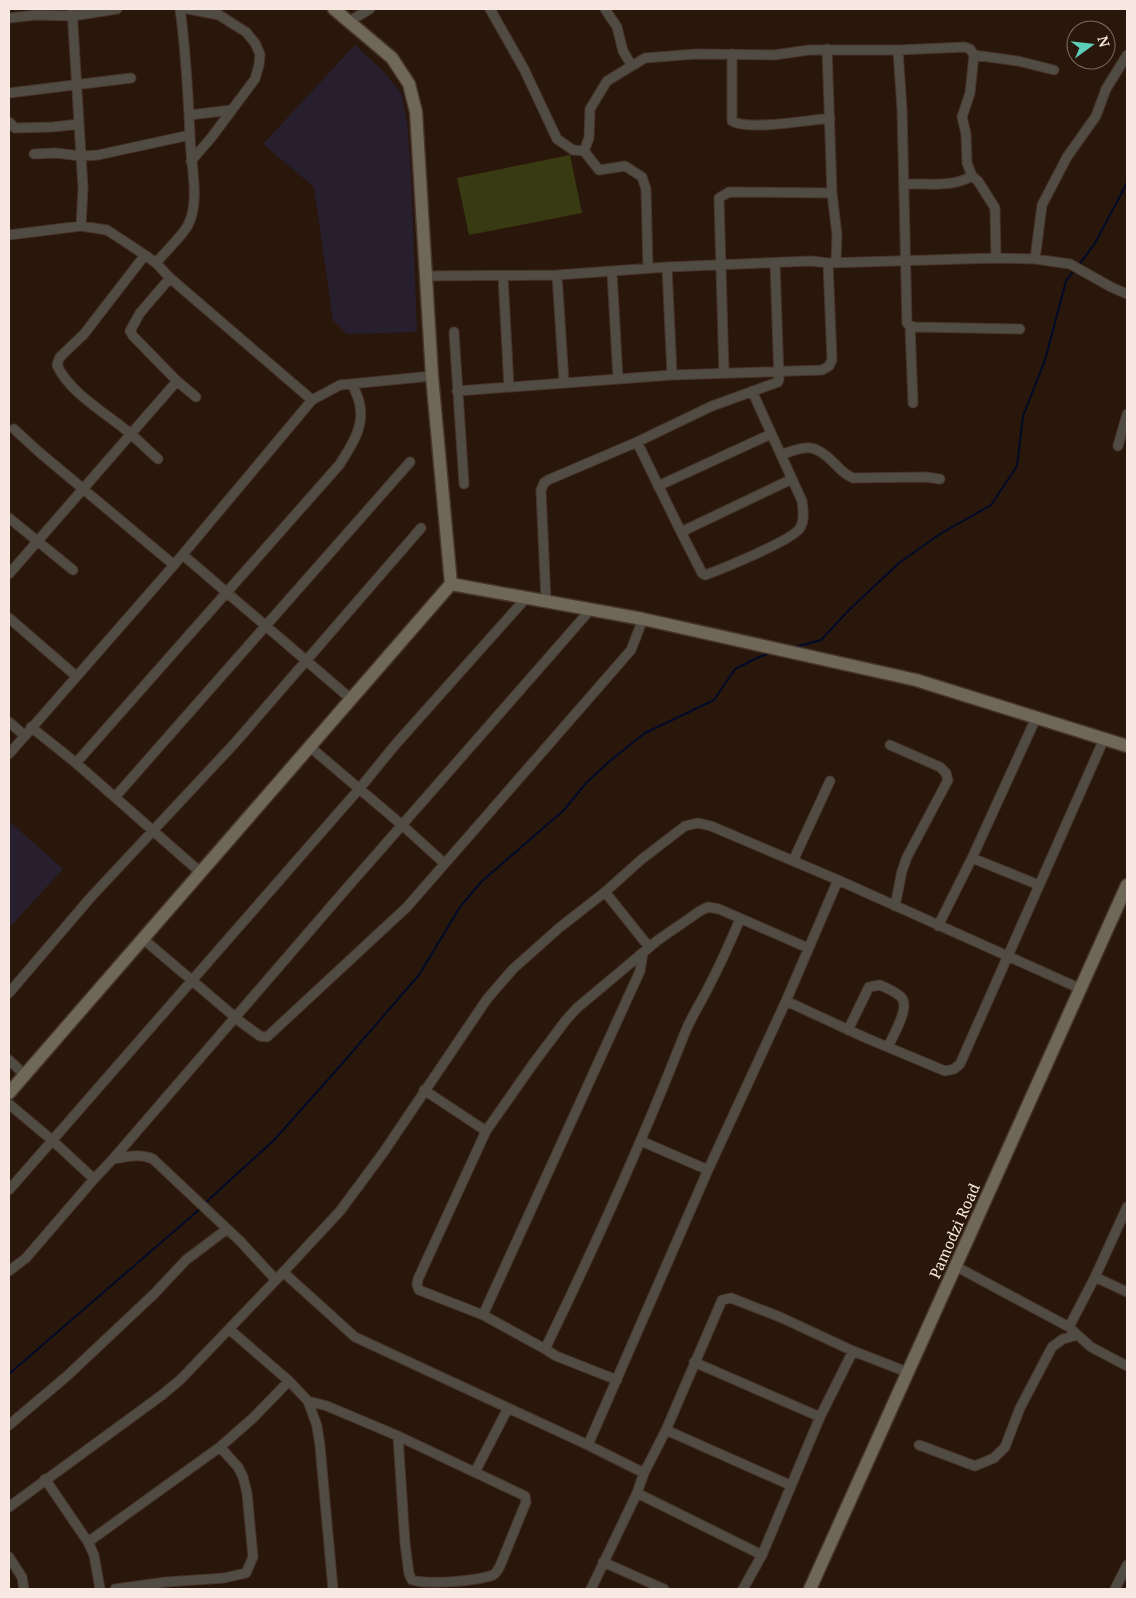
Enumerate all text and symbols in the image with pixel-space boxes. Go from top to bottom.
north arrow [1066,20,1116,70]
text: N [1093,34,1115,49]
street label: Pamodzi Road [924,1180,984,1281]

